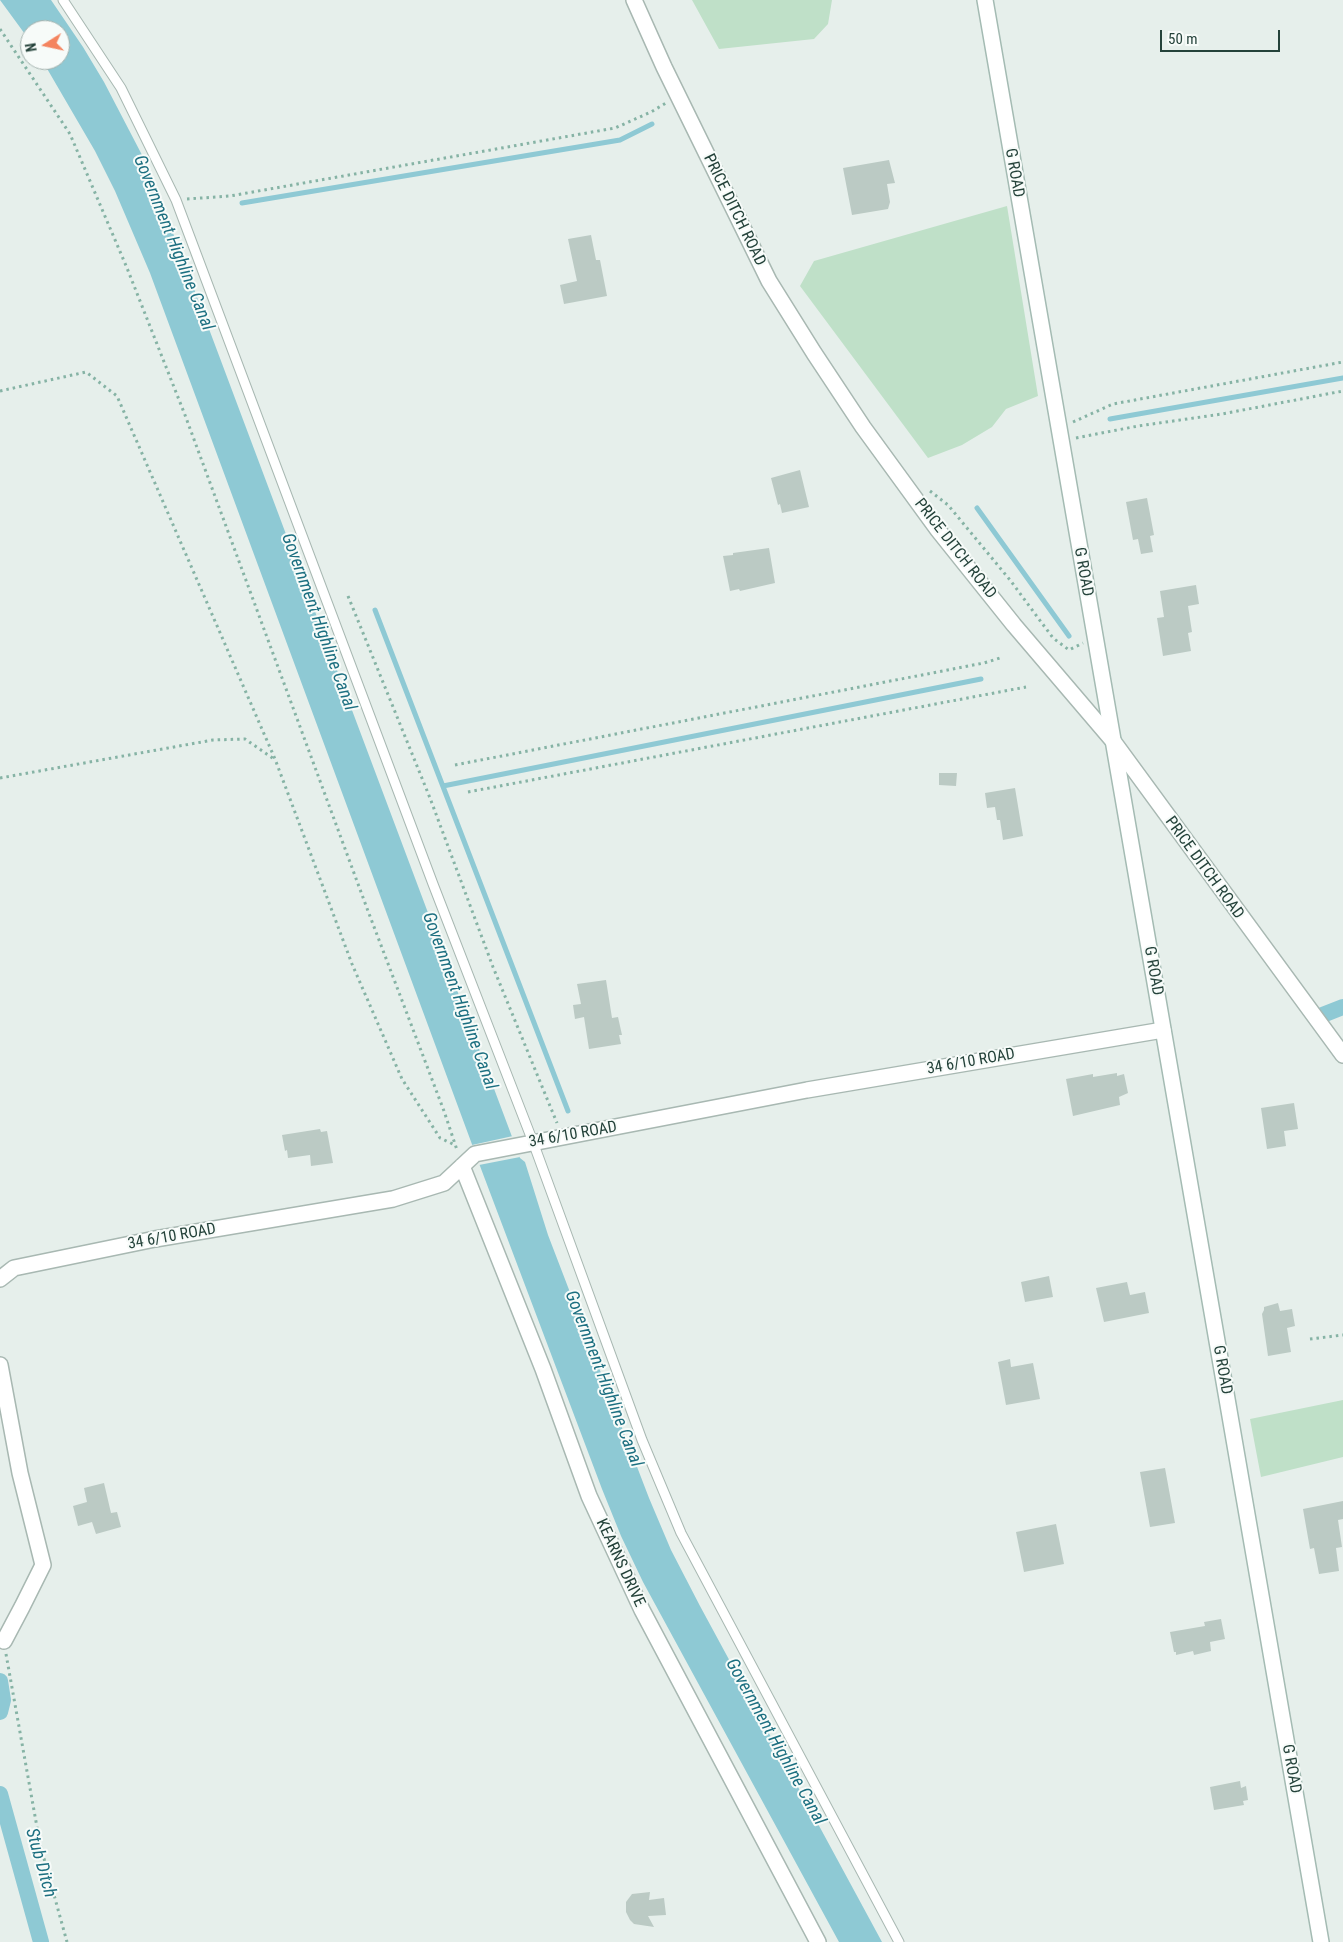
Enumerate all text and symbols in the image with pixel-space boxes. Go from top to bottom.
north arrow [20,20,70,70]
scale bar [1163,20,1283,52]
text: 50 m [1168,30,1198,48]
text: N [23,42,40,53]
street label: G ROAD [1000,147,1028,199]
street label: PRICE DITCH ROAD [699,151,769,269]
water label: Government Highline Canal [128,152,218,334]
street label: PRICE DITCH ROAD [910,495,1000,603]
water label: Government Highline Canal [276,530,360,714]
street label: G ROAD [1069,546,1097,598]
street label: PRICE DITCH ROAD [1160,813,1248,923]
water label: Government Highline Canal [417,909,501,1093]
street label: G ROAD [1139,945,1167,997]
street label: 34 6/10 ROAD [925,1045,1017,1079]
street label: 34 6/10 ROAD [527,1118,619,1152]
street label: 34 6/10 ROAD [126,1220,218,1254]
water label: Government Highline Canal [559,1288,647,1470]
street label: G ROAD [1208,1344,1236,1396]
street label: KEARNS DRIVE [591,1516,649,1610]
water label: Government Highline Canal [720,1655,830,1829]
street label: G ROAD [1277,1743,1305,1795]
water label: Stub Ditch [20,1826,60,1900]

